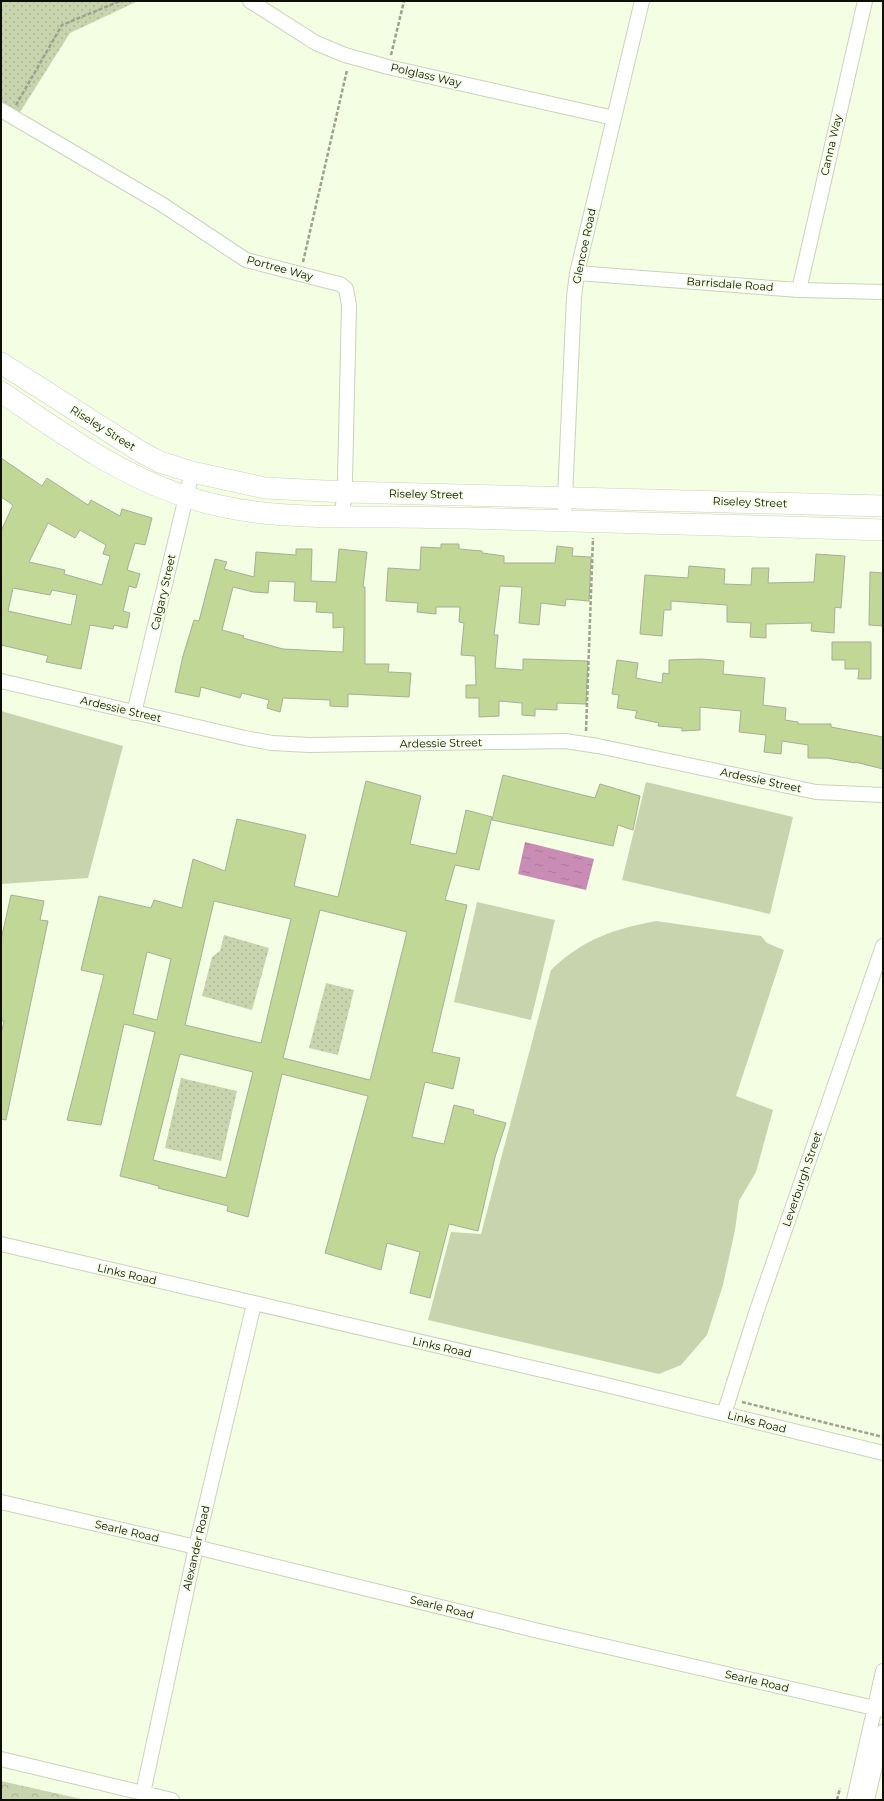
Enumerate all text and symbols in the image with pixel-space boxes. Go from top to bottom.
street label: Polglass Way [389,60,463,90]
street label: Canna Way [817,113,845,177]
street label: Glencoe Road [569,207,599,285]
street label: Portree Way [245,252,315,284]
street label: Barrisdale Road [686,274,774,294]
street label: Riseley Street [68,402,139,454]
street label: Riseley Street [389,486,464,502]
street label: Riseley Street [712,494,788,510]
street label: Calgary Street [147,552,179,631]
street label: Ardessie Street [79,693,163,725]
street label: Ardessie Street [400,735,483,751]
street label: Ardessie Street [719,765,803,796]
street label: Leverburgh Street [779,1129,825,1229]
street label: Links Road [96,1260,158,1288]
street label: Links Road [411,1333,473,1361]
street label: Links Road [726,1408,788,1436]
street label: Alexander Road [179,1504,213,1592]
street label: Searle Road [94,1517,160,1545]
street label: Searle Road [409,1592,475,1622]
street label: Searle Road [724,1667,790,1695]

